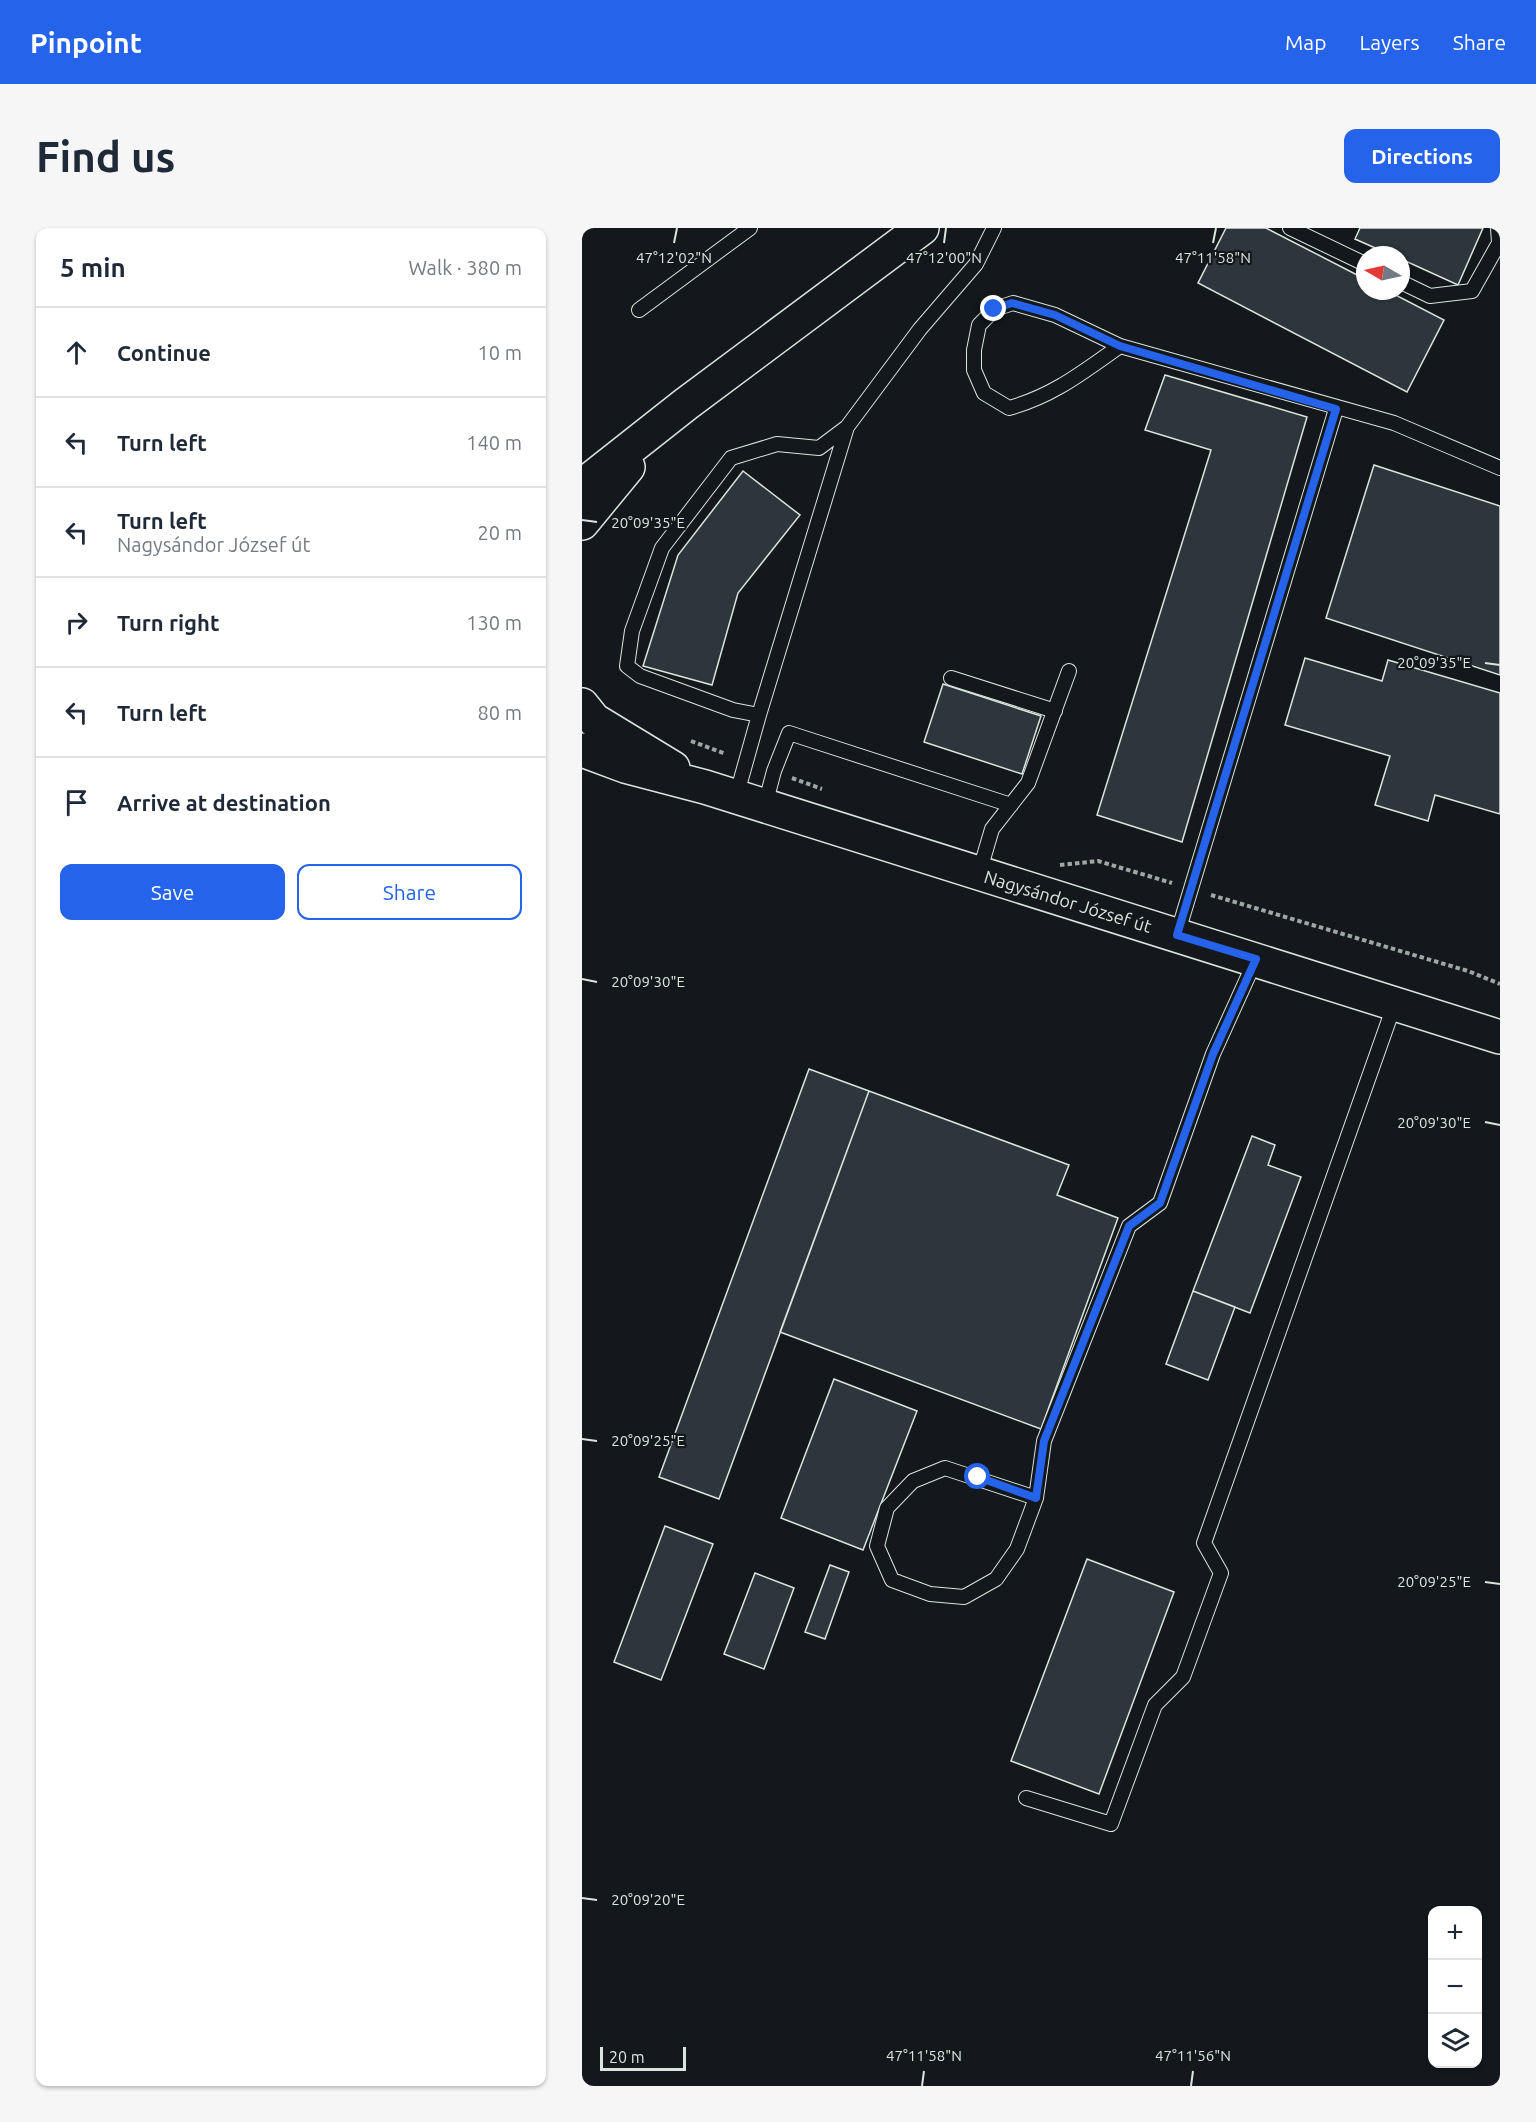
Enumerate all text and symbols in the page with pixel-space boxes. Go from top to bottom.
text: Pinpoint [30,27,142,58]
text: Map [1285,30,1326,54]
text: Layers [1359,30,1420,54]
text: Share [1453,30,1506,54]
button: Directions [1344,129,1500,183]
text: Find us [36,133,175,180]
north arrow [1356,246,1410,300]
text: 47°12'02"N [636,249,712,266]
text: 47°12'00"N [906,249,982,266]
text: 47°11'58"N [1175,249,1251,266]
text: 5 min [60,253,126,282]
text: Walk · 380 m [409,256,522,279]
route end [980,295,1006,321]
icon: ahead [60,336,93,369]
text: Continue [117,340,211,365]
text: 10 m [478,341,522,364]
icon: left [60,426,93,459]
text: Turn left [117,430,207,455]
text: 140 m [466,431,522,454]
text: Turn left [117,508,207,533]
text: 20°09'35"E [611,514,685,531]
icon: left [60,516,93,549]
text: 20 m [478,521,522,544]
text: Nagysándor József út [117,533,310,556]
icon: right [60,606,93,639]
text: Turn right [117,610,219,635]
text: 130 m [466,611,522,634]
text: 20°09'35"E [1397,654,1471,671]
icon: left [60,696,93,729]
text: Turn left [117,700,207,725]
text: 80 m [478,701,522,724]
icon: arrive [60,786,93,819]
text: Arrive at destination [117,790,331,815]
button: Save [60,864,285,920]
button: Share [297,864,522,920]
street label: Nagysándor József út [982,866,1154,936]
text: 20°09'30"E [611,973,685,990]
text: 20°09'30"E [1397,1114,1471,1131]
text: 20°09'25"E [611,1432,685,1449]
route start [964,1463,990,1489]
text: 20°09'25"E [1397,1573,1471,1590]
text: 20°09'20"E [611,1891,685,1908]
map controls [1428,1906,1482,2068]
button: + [1428,1906,1482,1960]
button: − [1428,1960,1482,2014]
button: layers [1428,2014,1482,2068]
scale bar [600,2044,686,2072]
text: 47°11'58"N [886,2047,962,2064]
text: 47°11'56"N [1155,2047,1231,2064]
text: 20 m [609,2048,645,2066]

